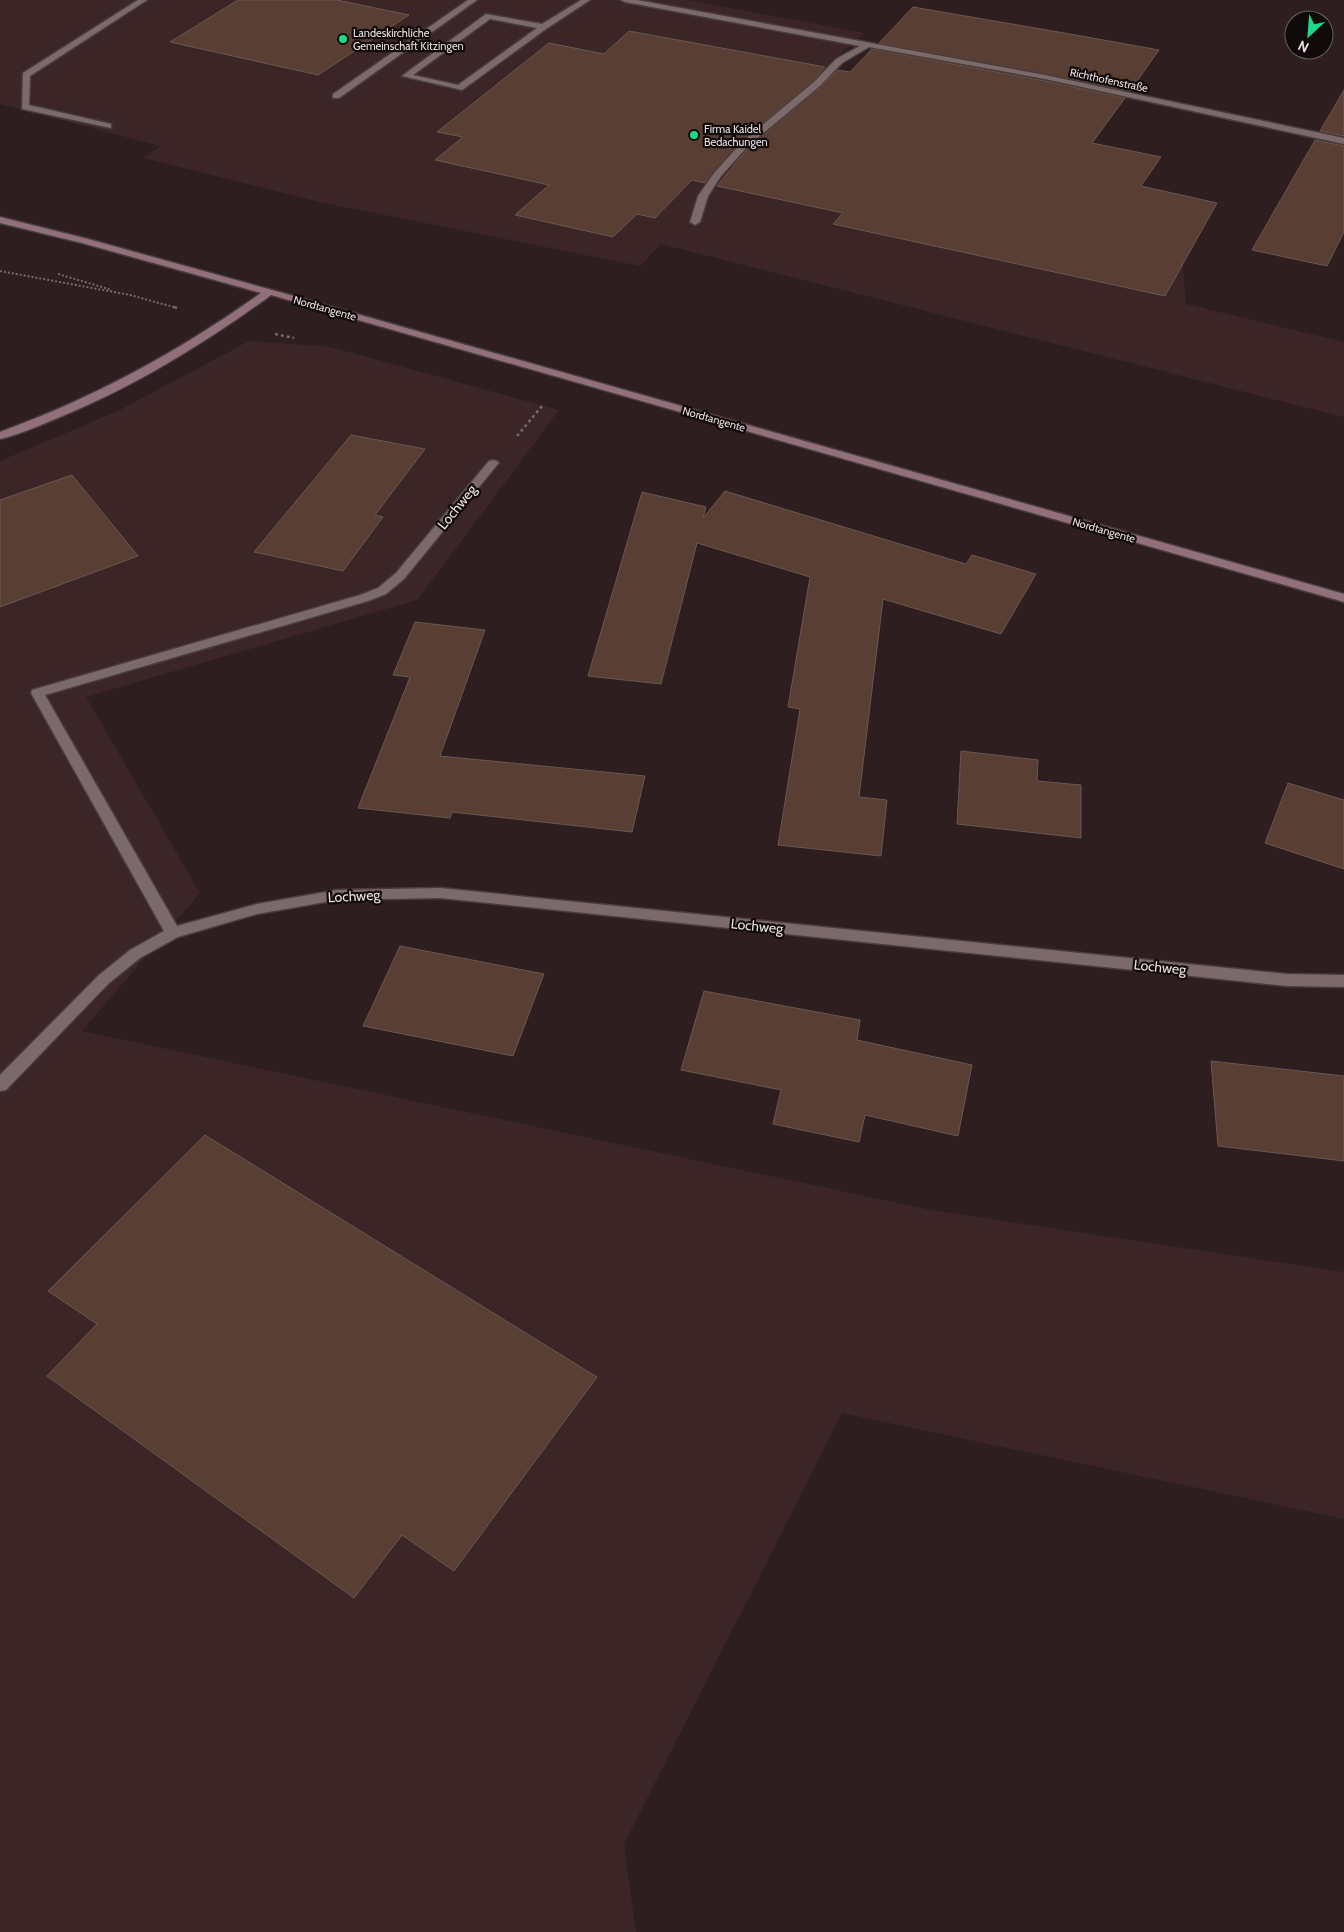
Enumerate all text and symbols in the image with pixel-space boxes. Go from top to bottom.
north arrow [1284,10,1334,60]
place label: Landeskirchliche Gemeinschaft Kitzingen [353,26,464,53]
marker: Landeskirchliche Gemeinschaft Kitzingen [337,33,349,45]
text: N [1295,36,1312,57]
street label: Richthofenstraße [1069,65,1150,95]
place label: Firma Kaidel Bedachungen [704,122,768,149]
marker: Firma Kaidel Bedachungen [688,129,700,141]
street label: Nordtangente [292,292,358,324]
street label: Nordtangente [681,403,747,435]
street label: Lochweg [433,480,481,533]
street label: Nordtangente [1071,514,1137,546]
street label: Lochweg [327,886,382,906]
street label: Lochweg [730,914,785,938]
street label: Lochweg [1133,955,1188,979]

